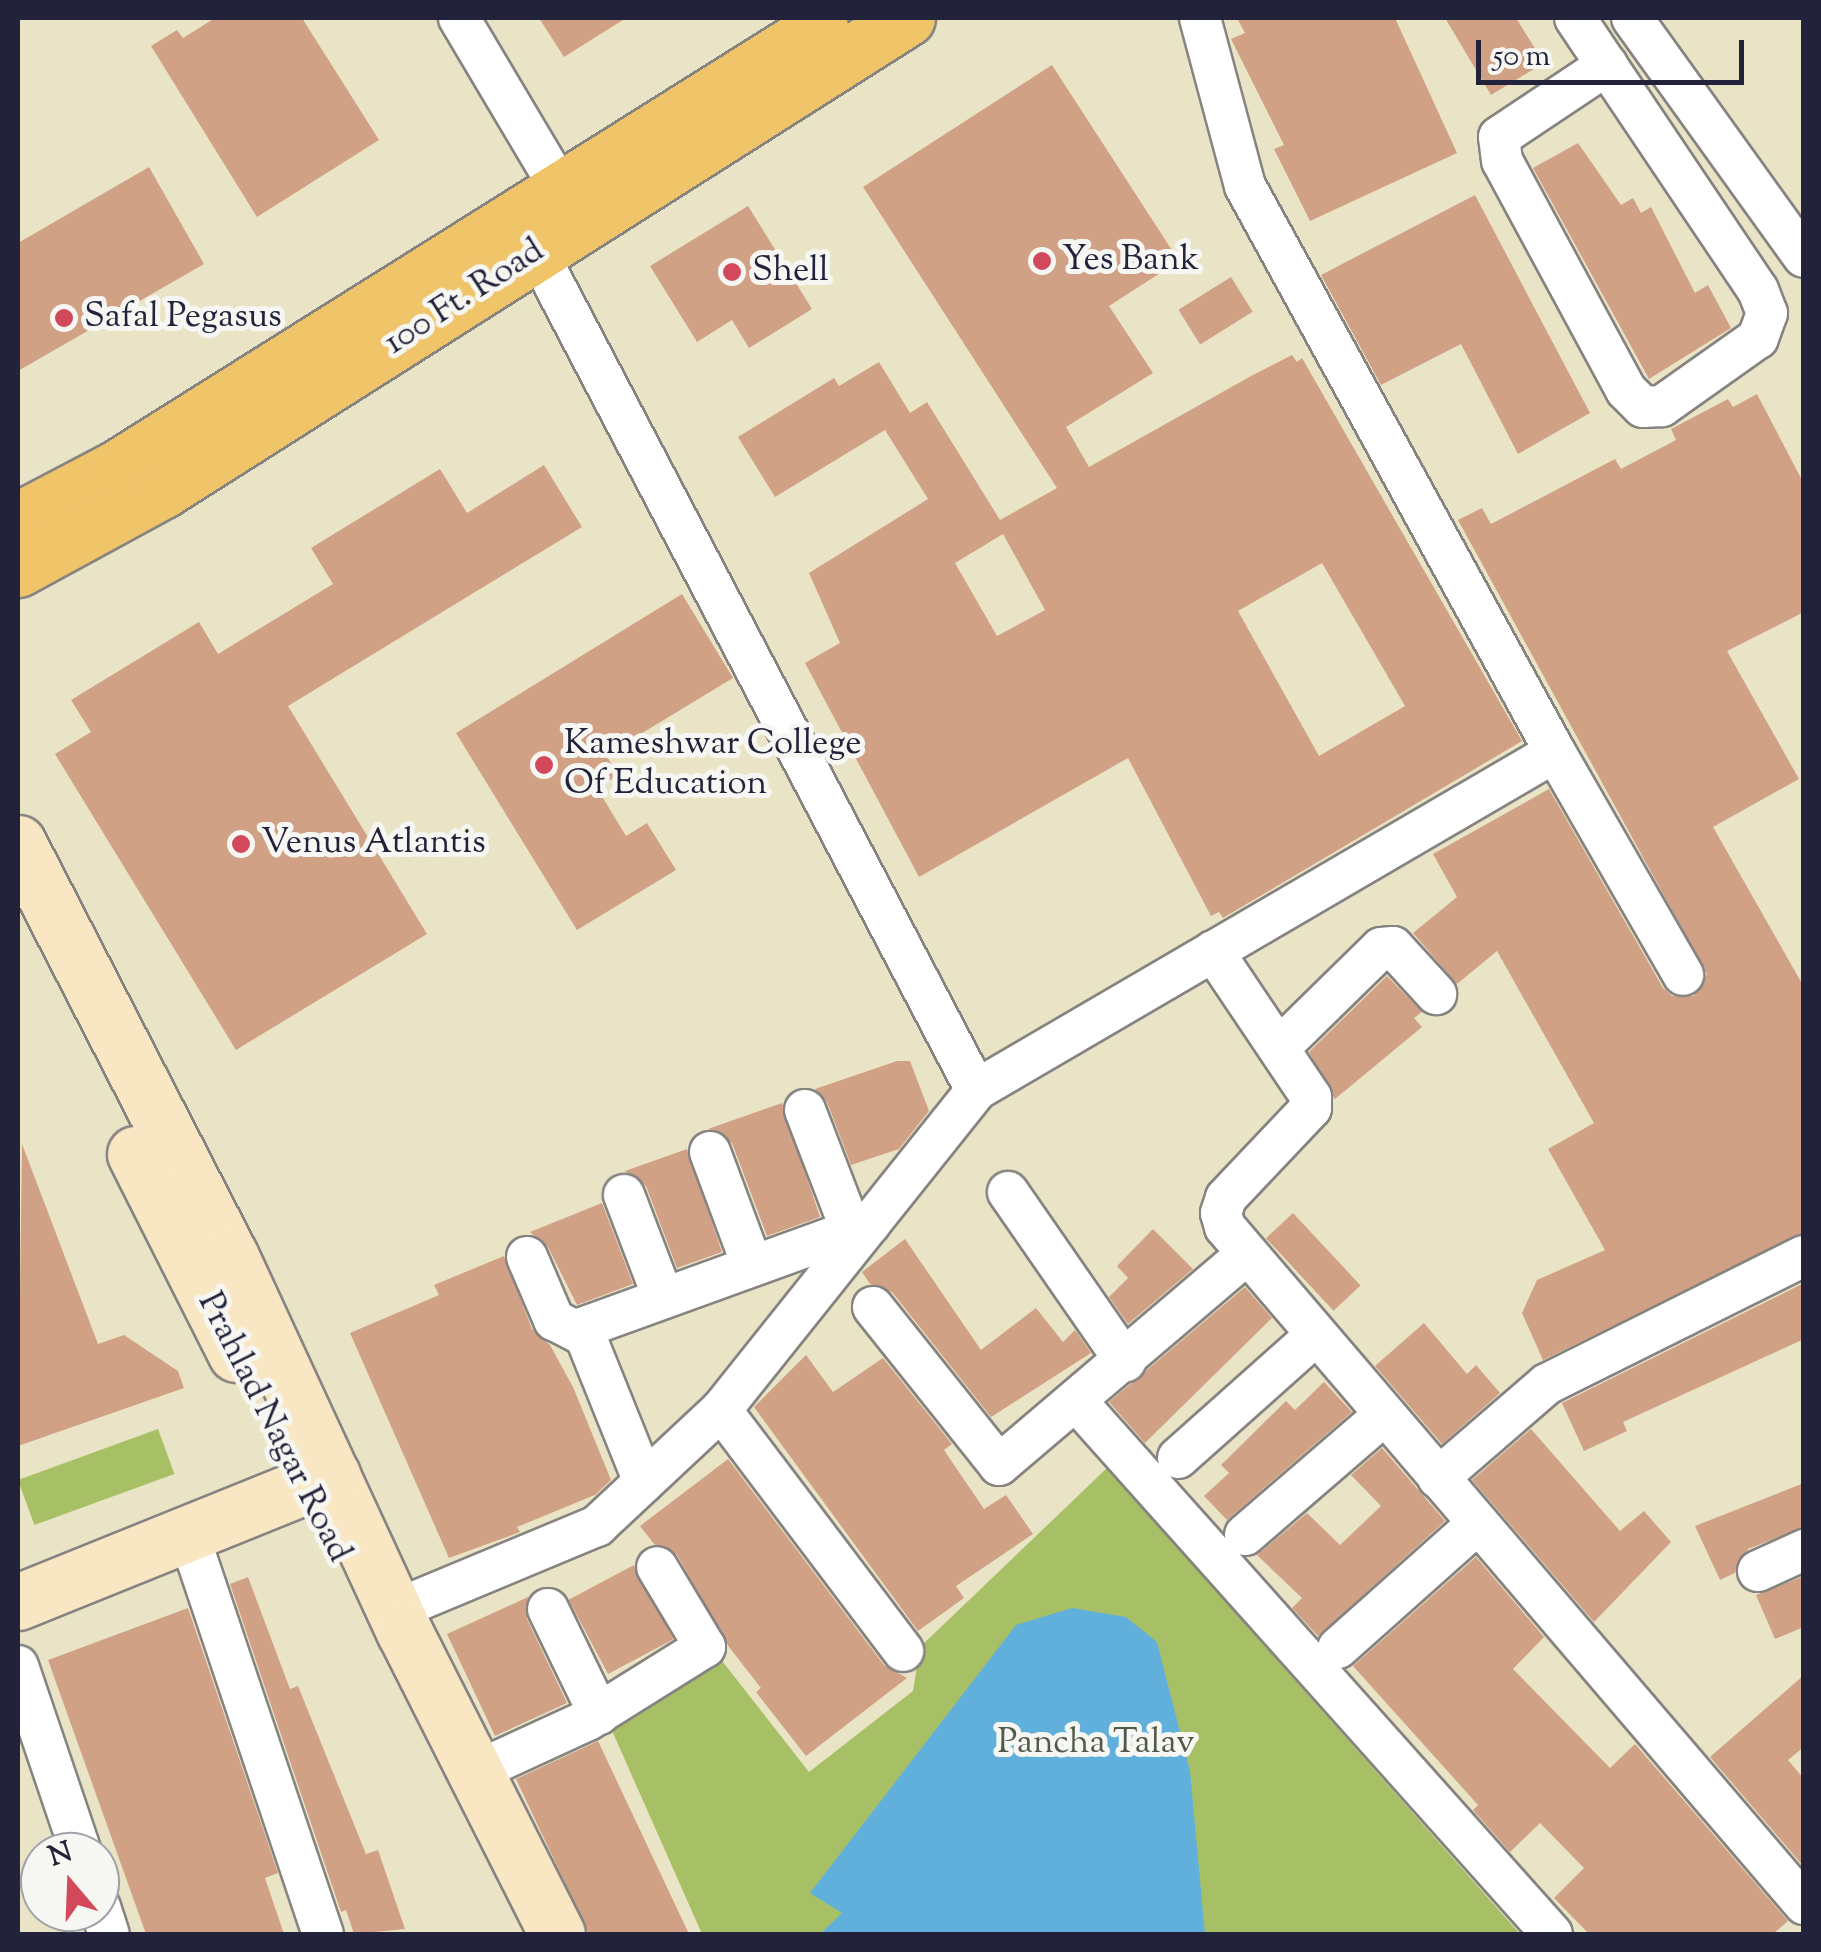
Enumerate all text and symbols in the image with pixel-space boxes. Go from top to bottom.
scale bar [1481,20,1748,82]
text: 50 m [1493,36,1550,79]
street label: 100 Ft. Road [377,231,553,365]
place label: Yes Bank [1062,240,1199,282]
marker: Yes Bank [1031,250,1053,272]
place label: Shell [752,251,829,293]
marker: Shell [721,261,743,283]
place label: Safal Pegasus [84,297,282,339]
marker: Safal Pegasus [53,307,75,329]
place label: Kameshwar College Of Education [564,724,862,806]
marker: Kameshwar College Of Education [533,754,555,776]
place label: Venus Atlantis [261,823,486,865]
marker: Venus Atlantis [230,833,252,855]
street label: Prahlad Nagar Road [187,1286,359,1570]
park label: Pancha Talav [998,1723,1194,1765]
north arrow [20,1832,120,1932]
text: N [44,1833,78,1878]

